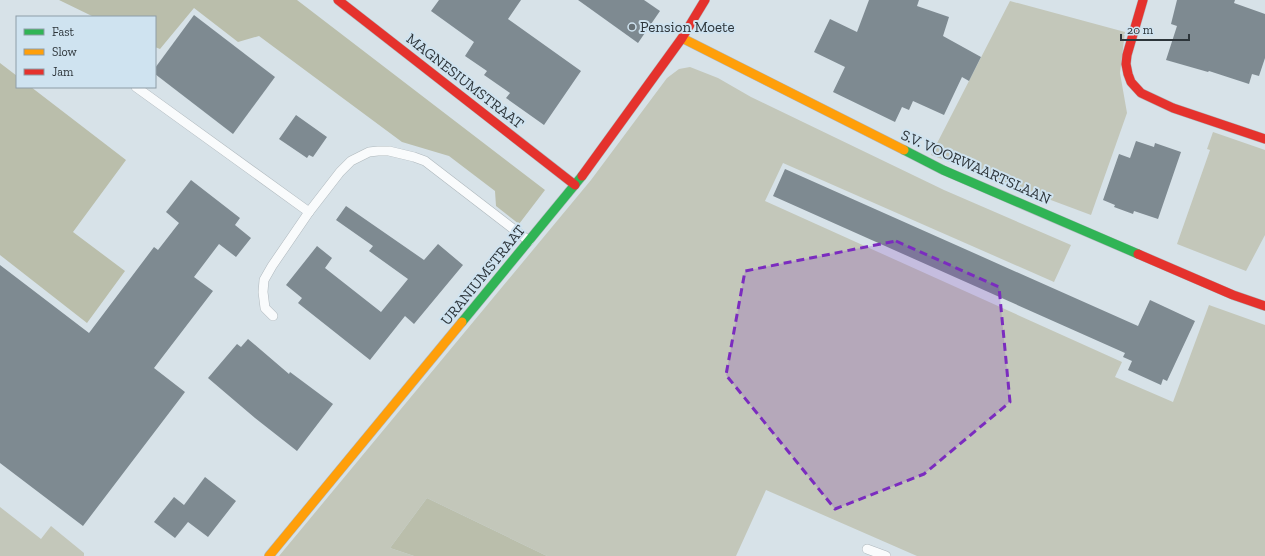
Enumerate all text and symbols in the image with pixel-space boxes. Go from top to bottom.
legend [16,16,156,88]
scale bar [1121,16,1189,42]
place label: Pension Moete [640,18,735,36]
marker: Pension Moete [627,22,637,32]
text: 20 m [1127,23,1154,37]
text: Fast [52,25,75,39]
street label: MAGNESIUMSTRAAT [403,30,527,132]
text: Slow [52,45,78,59]
text: Jam [52,65,74,79]
street label: S.V. VOORWAARTSLAAN [898,126,1054,208]
street label: URANIUMSTRAAT [437,221,529,329]

